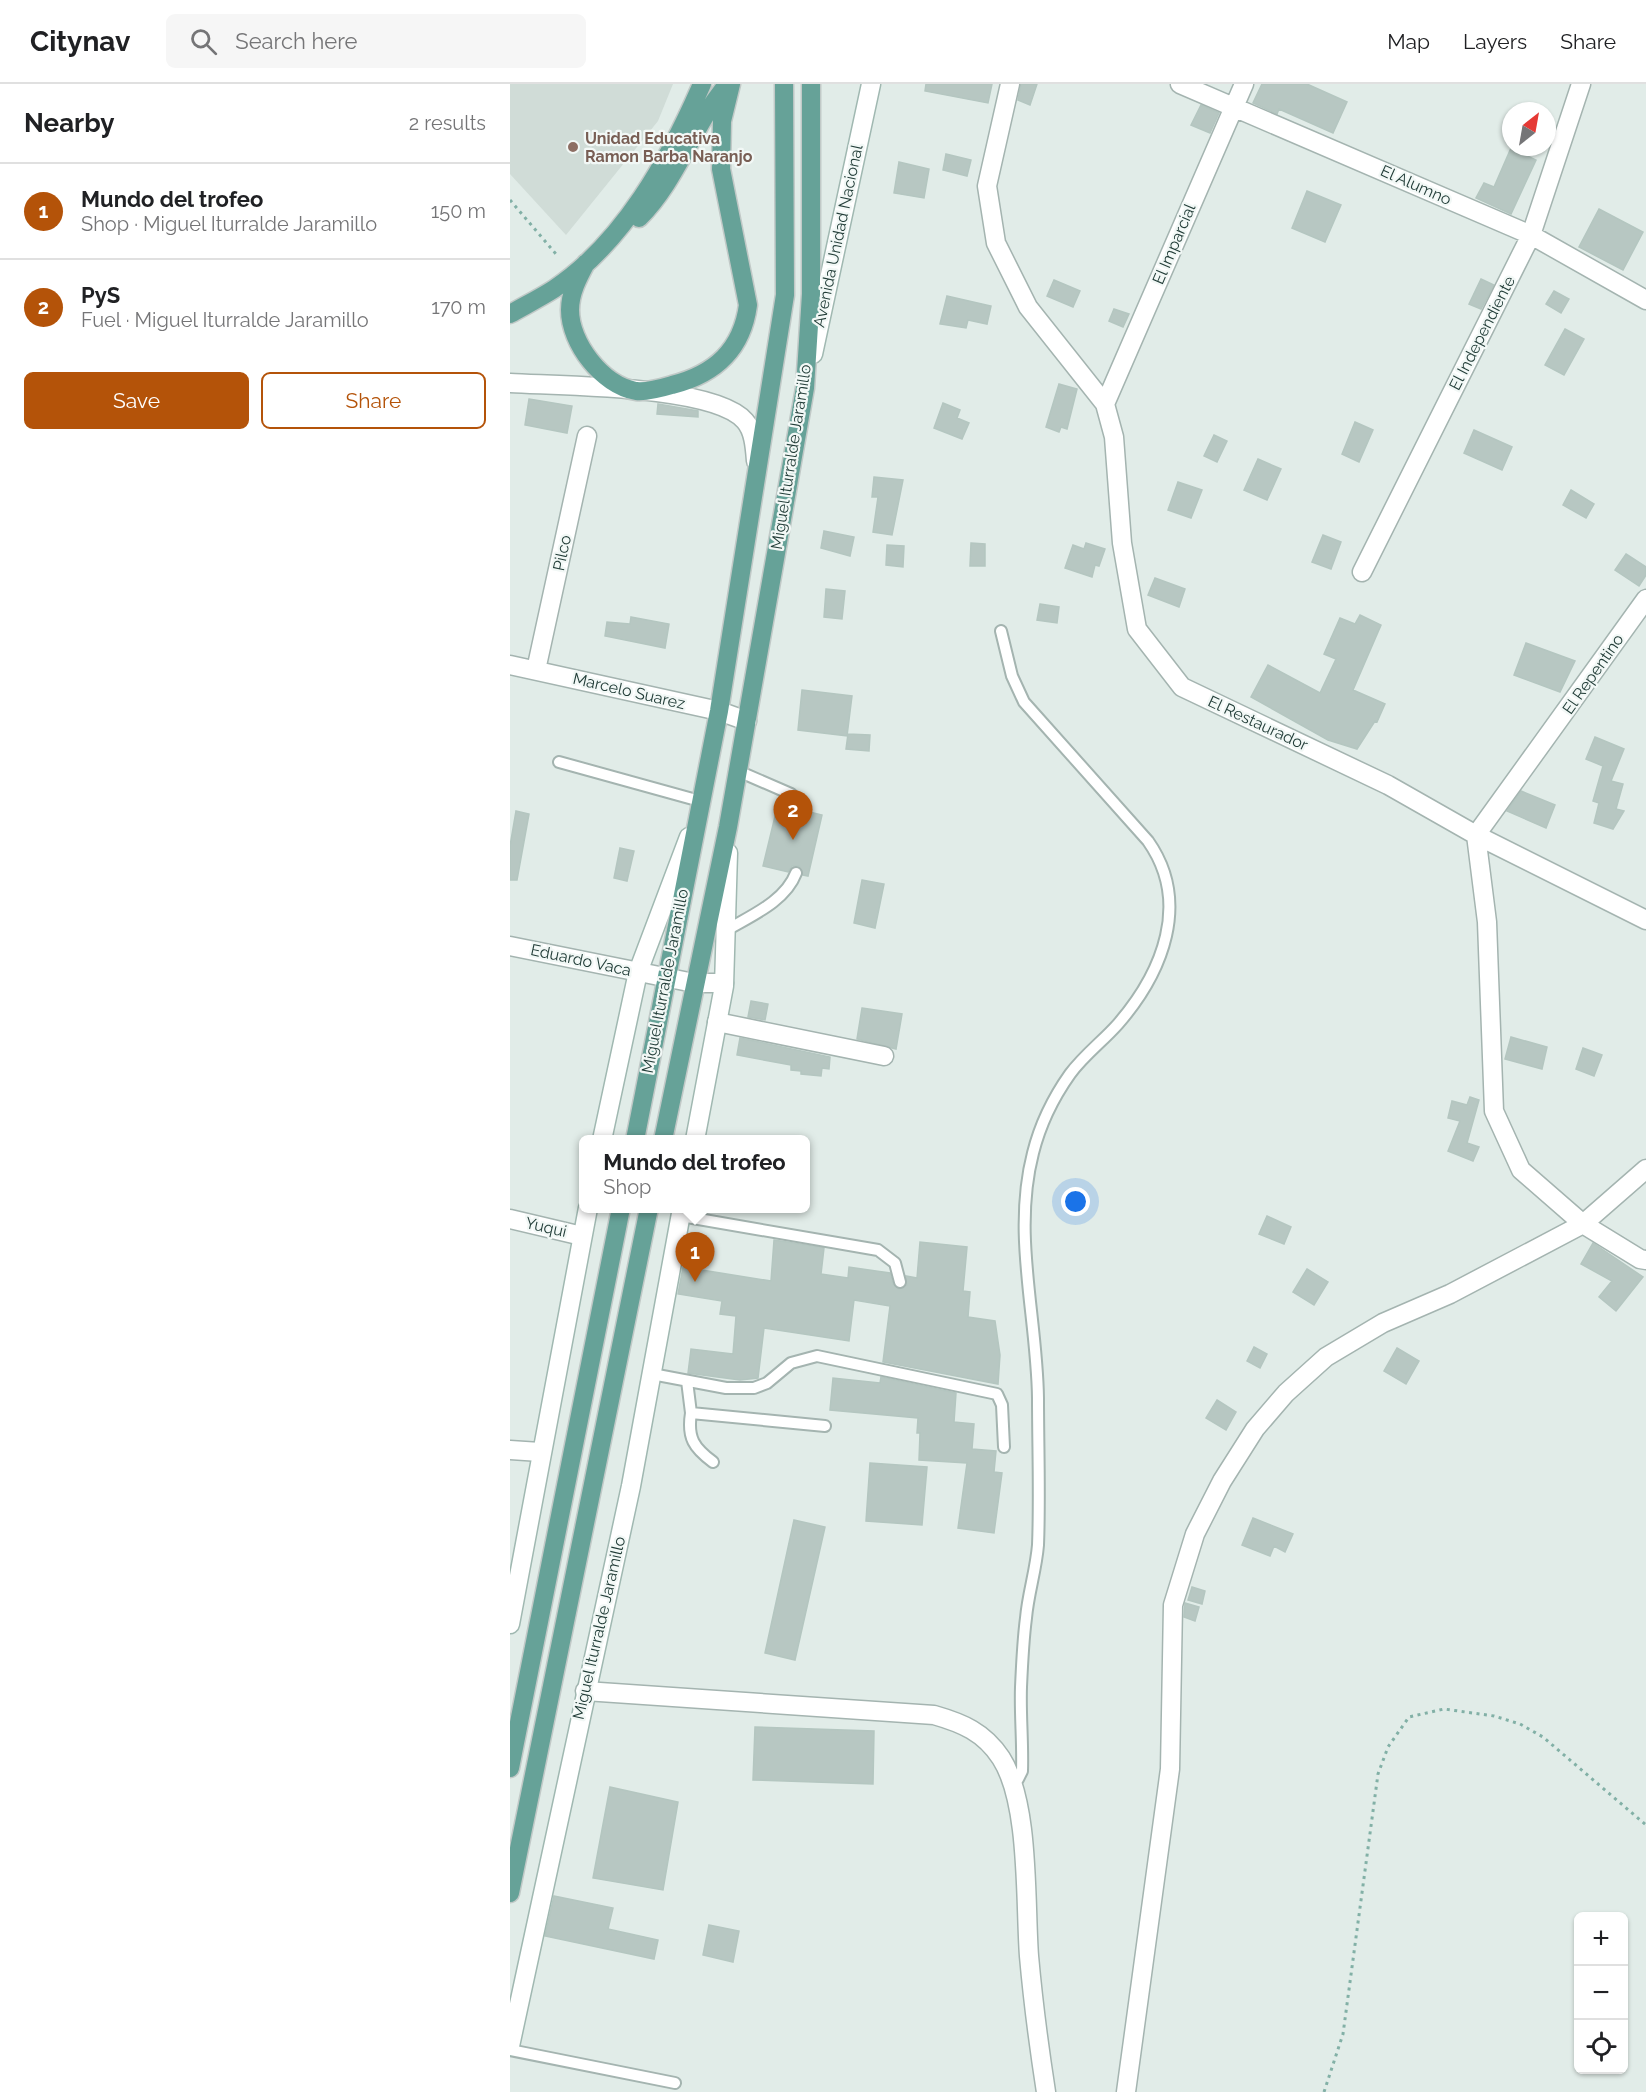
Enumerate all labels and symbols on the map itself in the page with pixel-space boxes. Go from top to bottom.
north arrow [1502,102,1556,156]
place label: Unidad Educativa Ramon Barba Naranjo [585,129,753,166]
marker: Unidad Educativa Ramon Barba Naranjo [566,140,580,154]
street label: Avenida Unidad Nacional [809,142,867,329]
street label: El Alumno [1378,161,1454,209]
street label: El Imparcial [1149,200,1200,287]
street label: El Independiente [1445,273,1519,393]
street label: Miguel Iturralde Jaramillo [767,363,815,551]
street label: Pilco [549,533,575,573]
street label: El Repentino [1558,630,1628,718]
street label: Marcelo Suarez [571,669,687,713]
street label: El Restaurador [1205,692,1311,755]
pin: 2 [774,790,812,840]
street label: Miguel Iturralde Jaramillo [638,887,692,1075]
street label: Eduardo Vaca [529,940,633,980]
your location [1061,1187,1090,1216]
street label: Yuqui [523,1213,569,1241]
pin: 1 [676,1232,714,1282]
street label: Miguel Iturralde Jaramillo [569,1535,629,1721]

